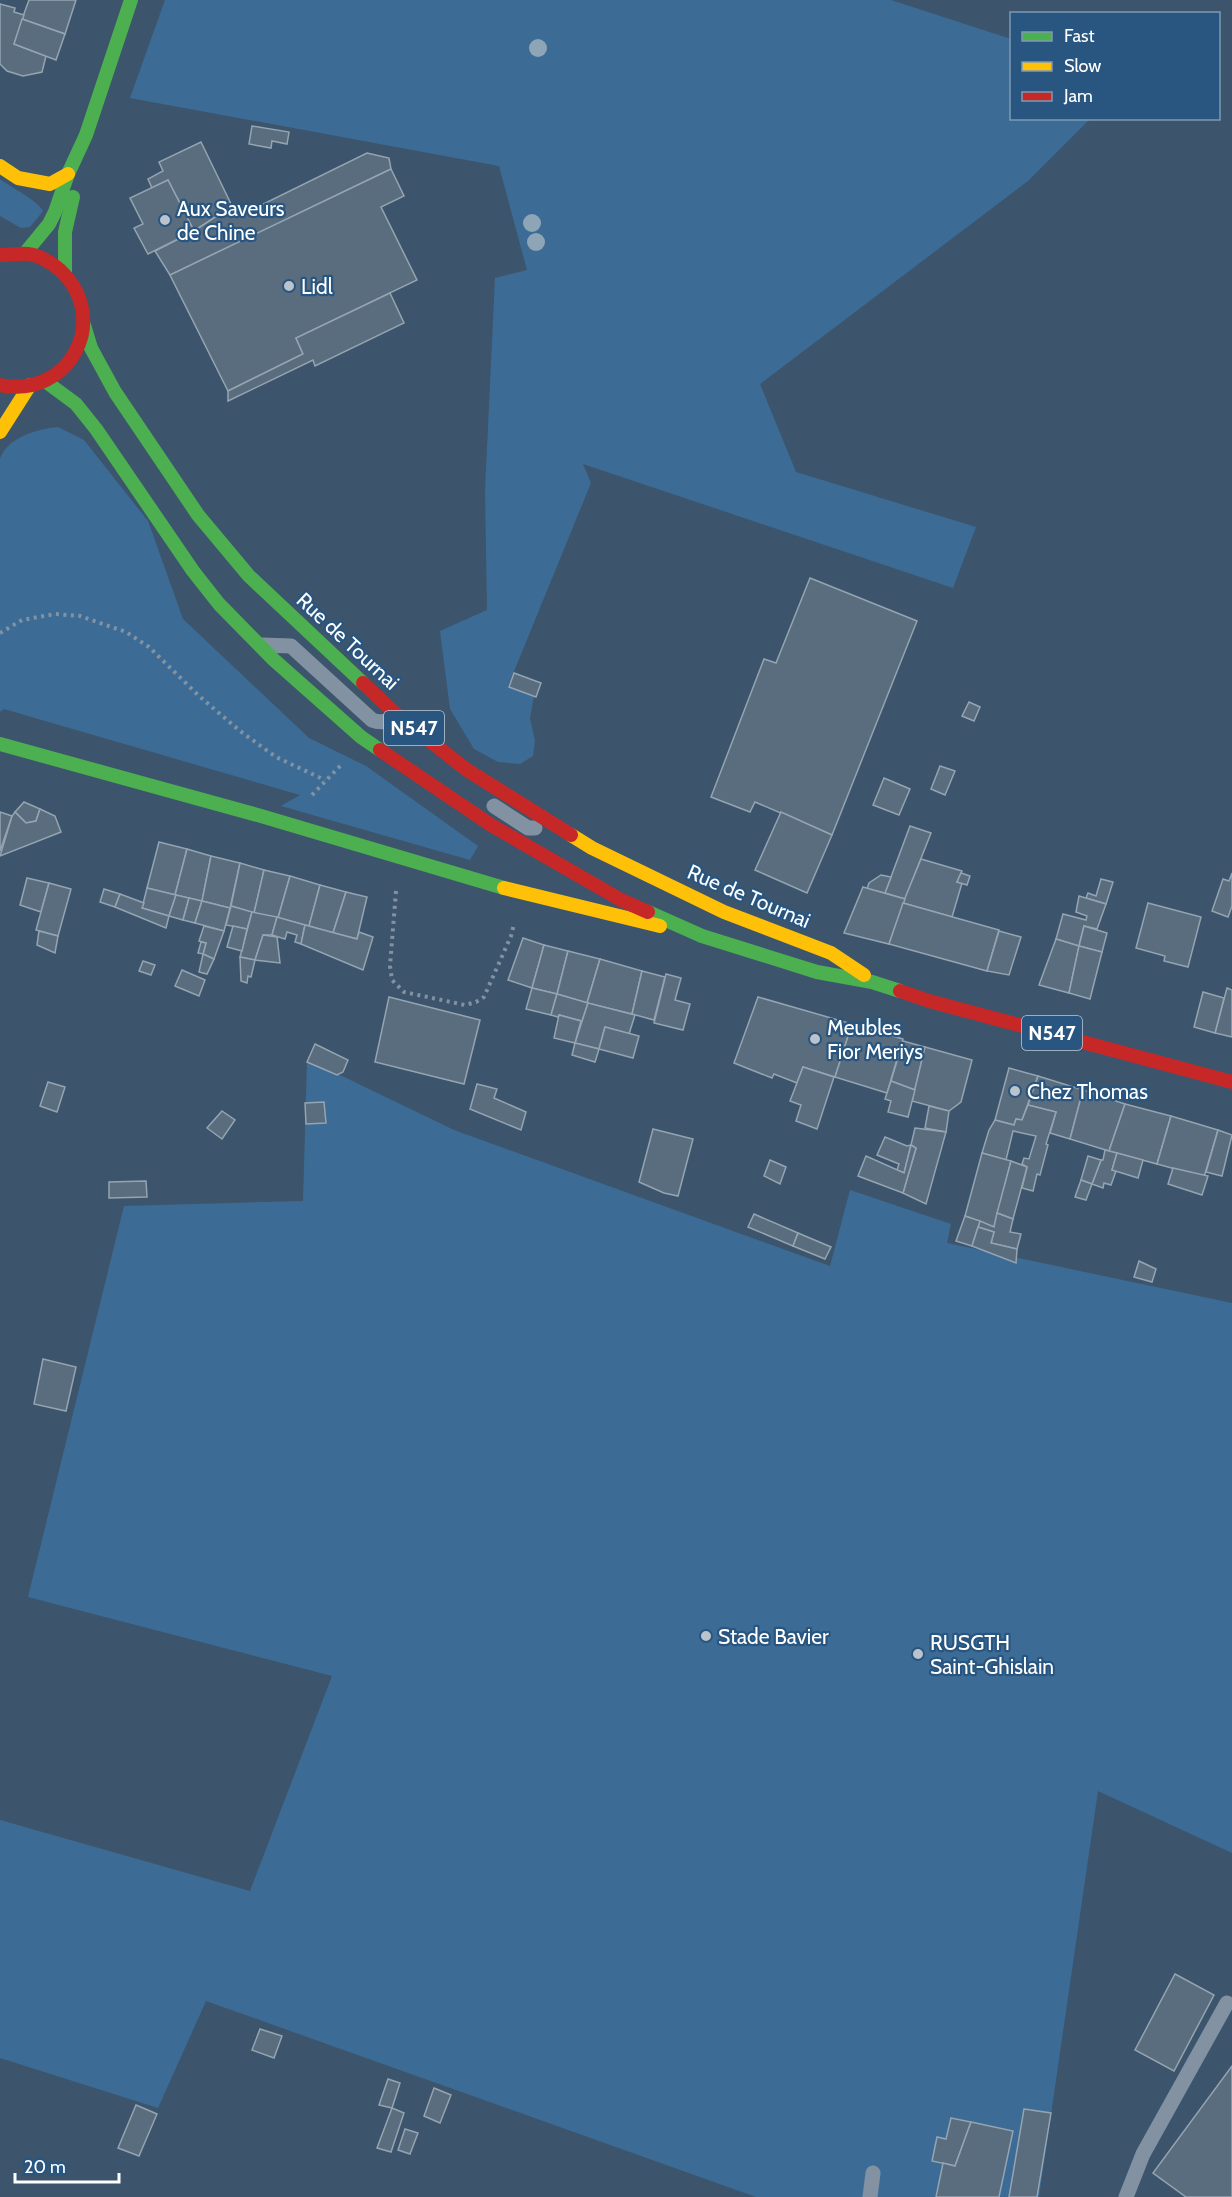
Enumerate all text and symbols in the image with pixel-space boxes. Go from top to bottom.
legend [1010,12,1220,120]
text: Fast [1064,25,1095,47]
text: Slow [1064,55,1101,77]
text: Jam [1063,85,1093,107]
place label: Aux Saveurs de Chine [177,196,285,245]
marker: Aux Saveurs de Chine [158,213,172,227]
place label: Lidl [301,274,333,299]
marker: Lidl [282,279,296,293]
street label: Rue de Tournai [292,587,404,695]
road number: N547 [384,711,444,745]
street label: Rue de Tournai [684,859,814,933]
place label: Meubles Fior Meriys [827,1015,923,1064]
road number: N547 [1022,1016,1082,1050]
marker: Meubles Fior Meriys [808,1032,822,1046]
place label: Chez Thomas [1027,1079,1148,1104]
marker: Chez Thomas [1008,1084,1022,1098]
place label: Stade Bavier [718,1624,829,1649]
marker: Stade Bavier [699,1629,713,1643]
place label: RUSGTH Saint-Ghislain [930,1630,1054,1679]
marker: RUSGTH Saint-Ghislain [911,1647,925,1661]
scale bar [15,2146,118,2184]
text: 20 m [24,2156,66,2178]

